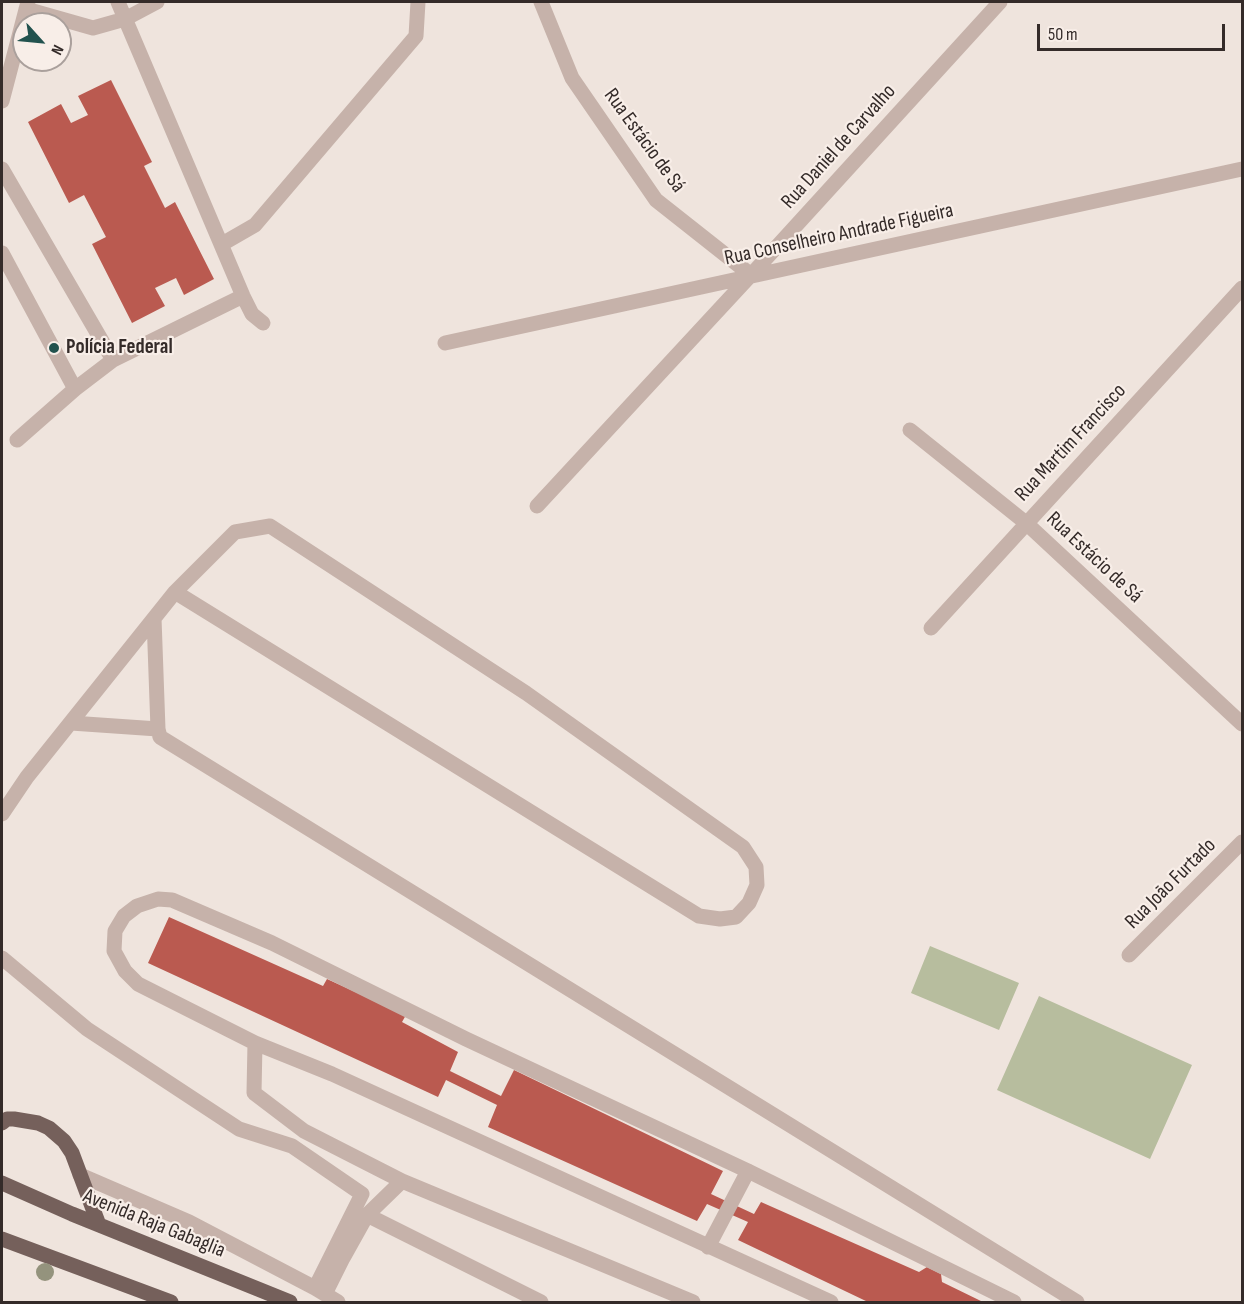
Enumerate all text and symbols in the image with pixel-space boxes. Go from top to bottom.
north arrow [12,12,72,72]
scale bar [1040,12,1228,50]
text: 50 m [1048,24,1078,45]
text: N [46,41,67,58]
street label: Rua Daniel de Carvalho [776,80,902,214]
street label: Rua Estácio de Sá [598,84,690,198]
street label: Rua Conselheiro Andrade Figueira [722,198,956,272]
place label: Polícia Federal [66,335,173,361]
marker: Polícia Federal [47,341,61,355]
street label: Rua Martim Francisco [1010,379,1132,507]
street label: Rua Estácio de Sá [1041,507,1147,609]
street label: Rua João Furtado [1120,833,1222,935]
street label: Avenida Raja Gabaglia [79,1184,229,1264]

